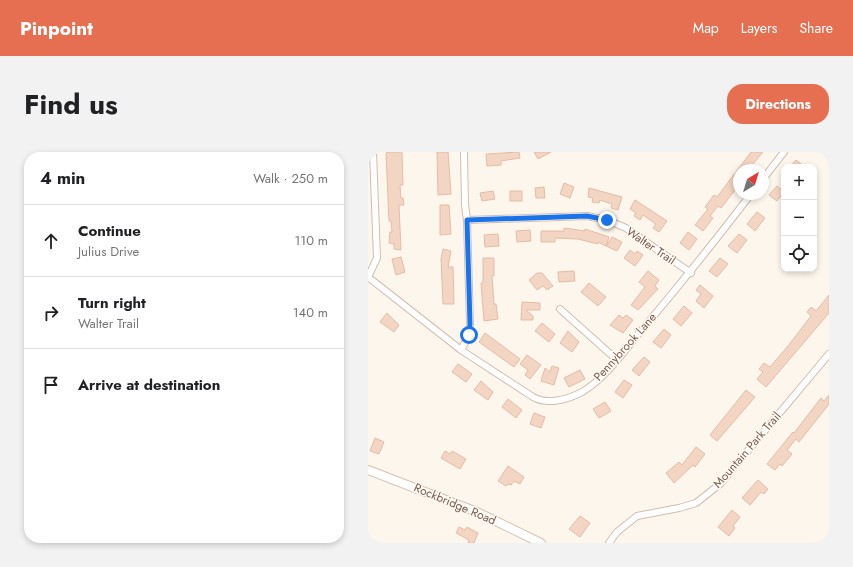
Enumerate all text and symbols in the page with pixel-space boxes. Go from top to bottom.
text: Pinpoint [20,15,93,42]
text: Map [693,18,719,38]
text: Layers [741,18,777,38]
text: Share [799,18,833,38]
text: Find us [24,84,118,125]
button: Directions [727,84,829,124]
north arrow [733,164,769,200]
map controls [781,164,817,272]
button: + [781,164,817,200]
text: 4 min [40,166,85,190]
text: Walk · 250 m [253,169,328,188]
button: − [781,200,817,236]
route end [598,211,616,229]
text: Continue [78,220,141,242]
street label: Walter Trail [623,223,679,269]
icon: ahead [40,230,62,252]
text: 110 m [294,231,328,250]
button: locate [781,236,817,272]
text: Julius Drive [78,242,139,261]
text: Turn right [78,292,146,314]
icon: right [40,302,62,324]
text: 140 m [293,303,328,322]
street label: Pennybrook Lane [589,309,661,385]
text: Walter Trail [78,314,139,333]
route start [460,326,478,344]
icon: arrive [40,374,62,396]
text: Arrive at destination [78,374,220,396]
street label: Mountain Park Trail [709,408,785,492]
street label: Rockbridge Road [411,479,499,529]

